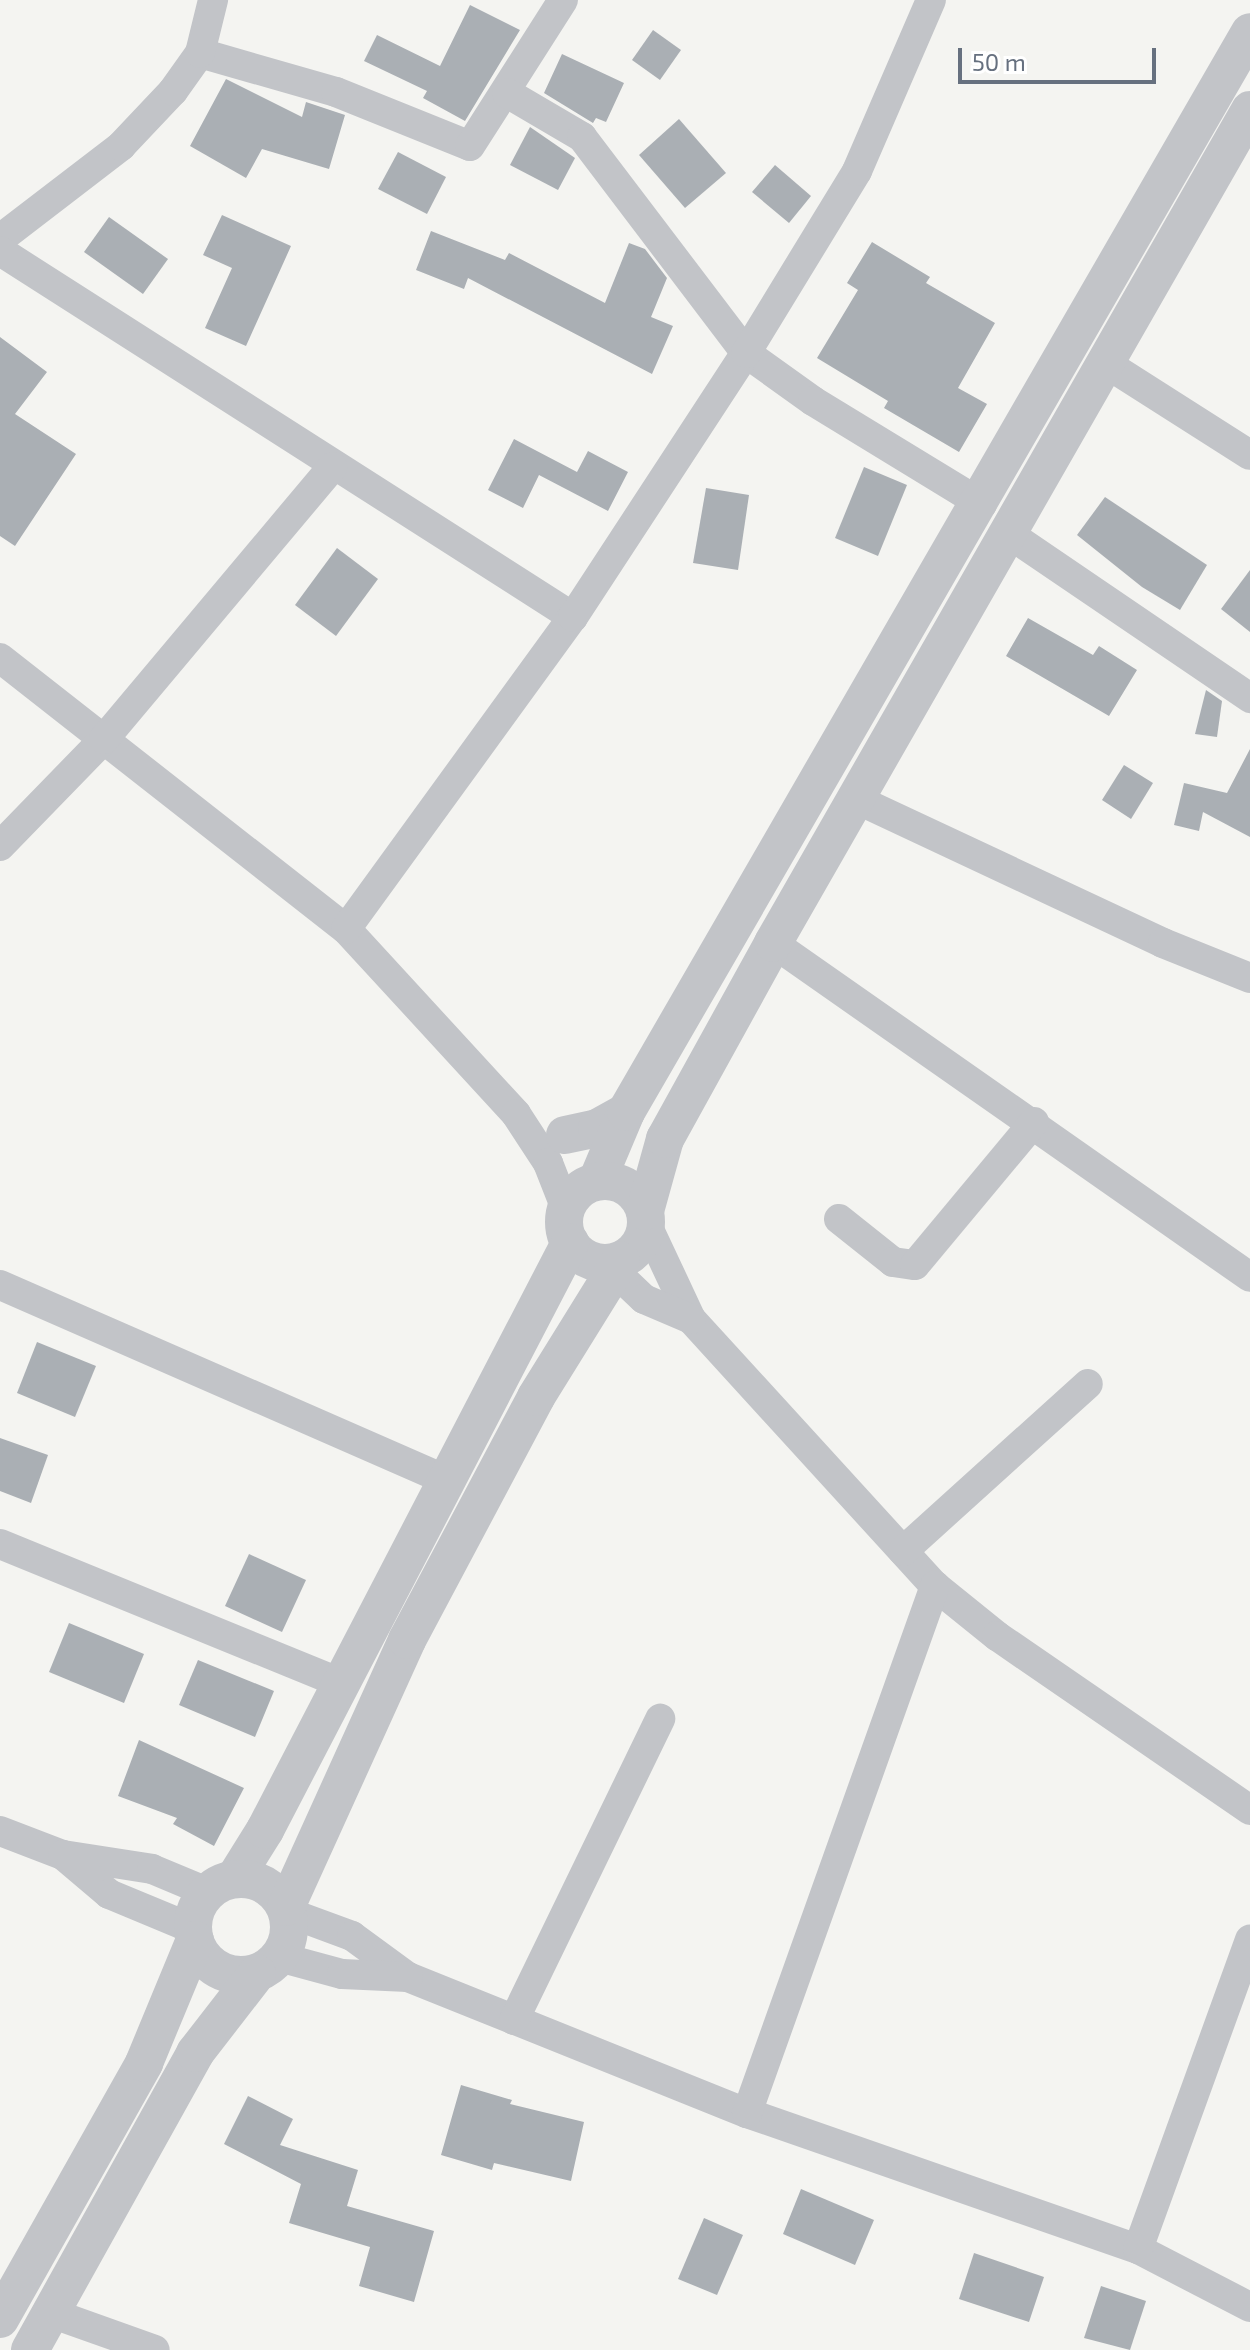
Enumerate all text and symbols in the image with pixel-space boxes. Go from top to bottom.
scale bar [962,32,1160,82]
text: 50 m [972,47,1026,76]

